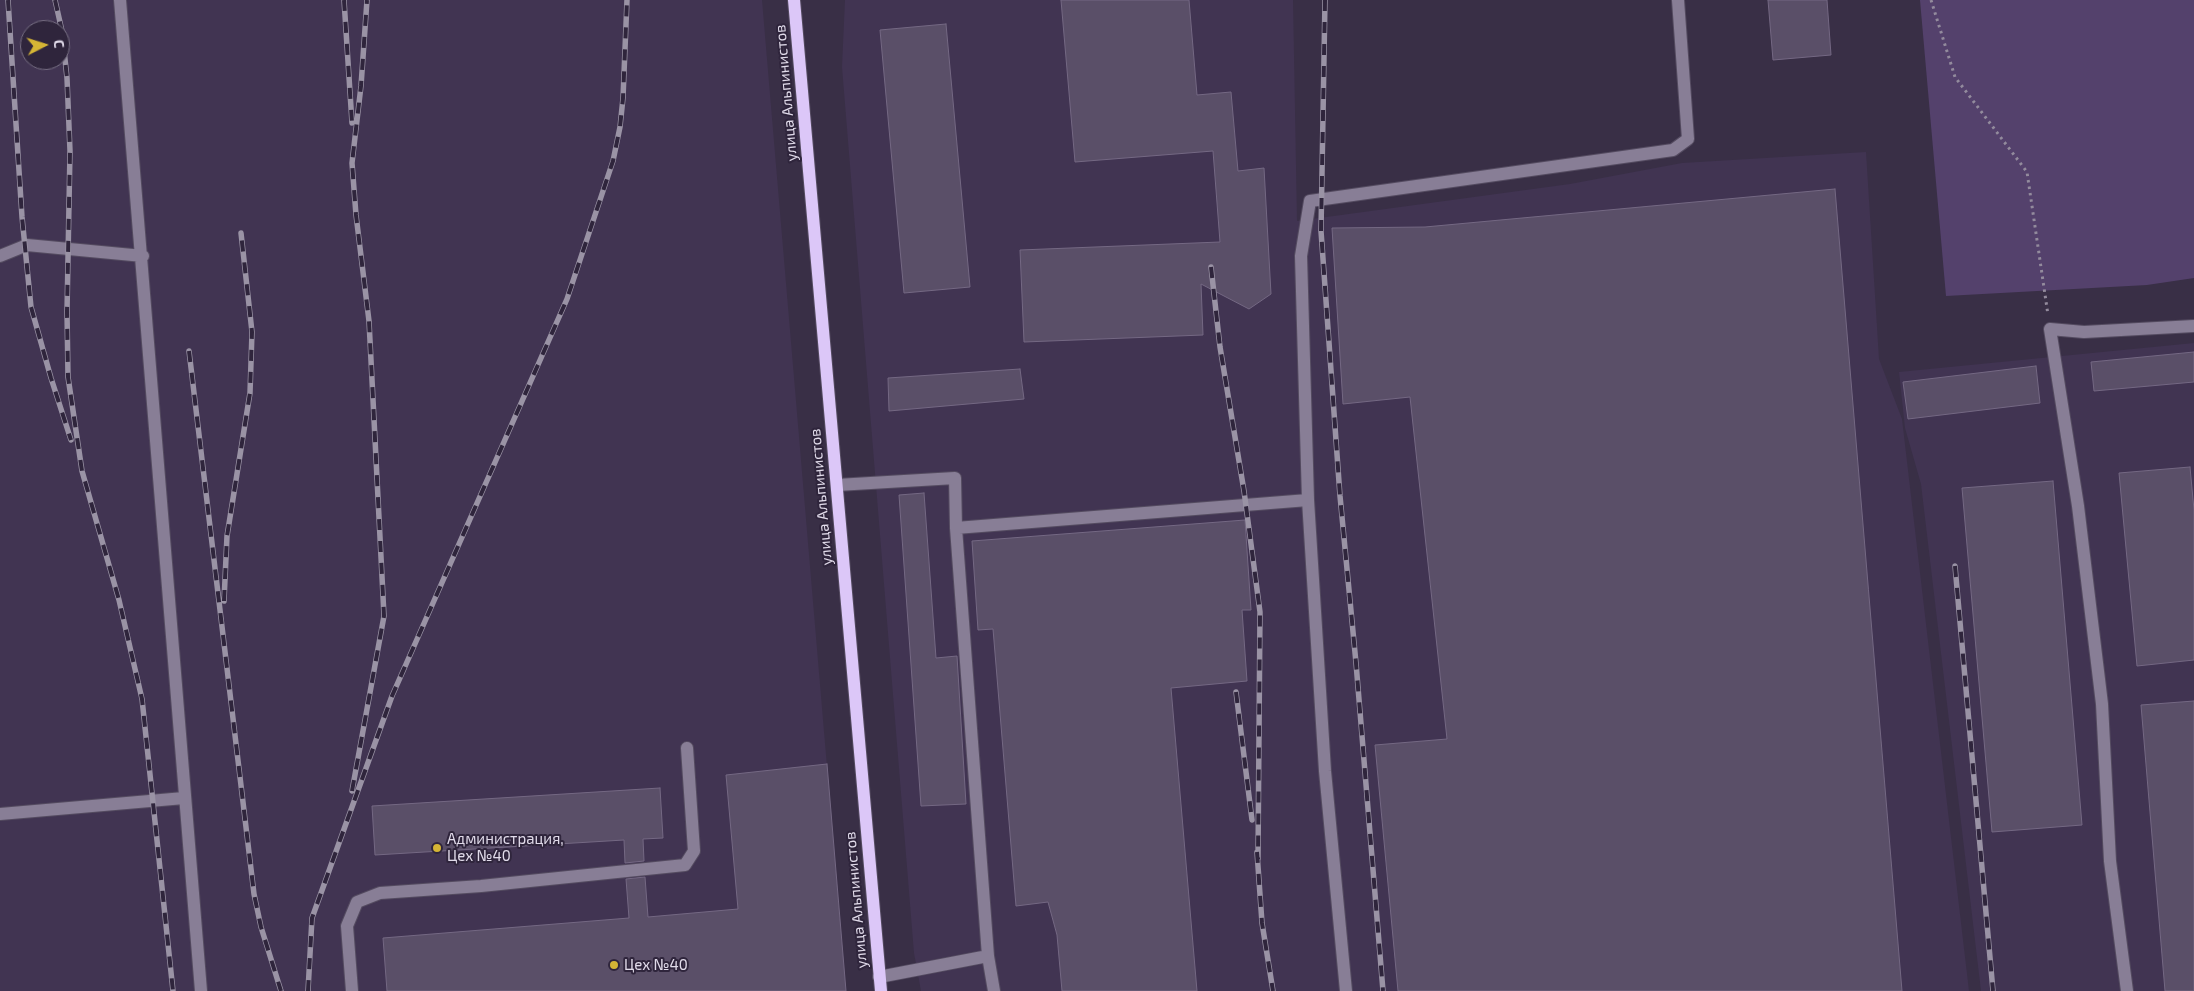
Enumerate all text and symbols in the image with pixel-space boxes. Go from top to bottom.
north arrow [20,20,70,70]
street label: улица Альпинистов [771,24,801,162]
text: С [51,39,68,49]
street label: улица Альпинистов [806,428,836,566]
place label: Администрация, Цех №40 [447,830,564,865]
street label: улица Альпинистов [841,831,871,969]
marker: Администрация, Цех №40 [431,842,443,854]
place label: Цех №40 [624,956,688,974]
marker: Цех №40 [608,959,620,971]

